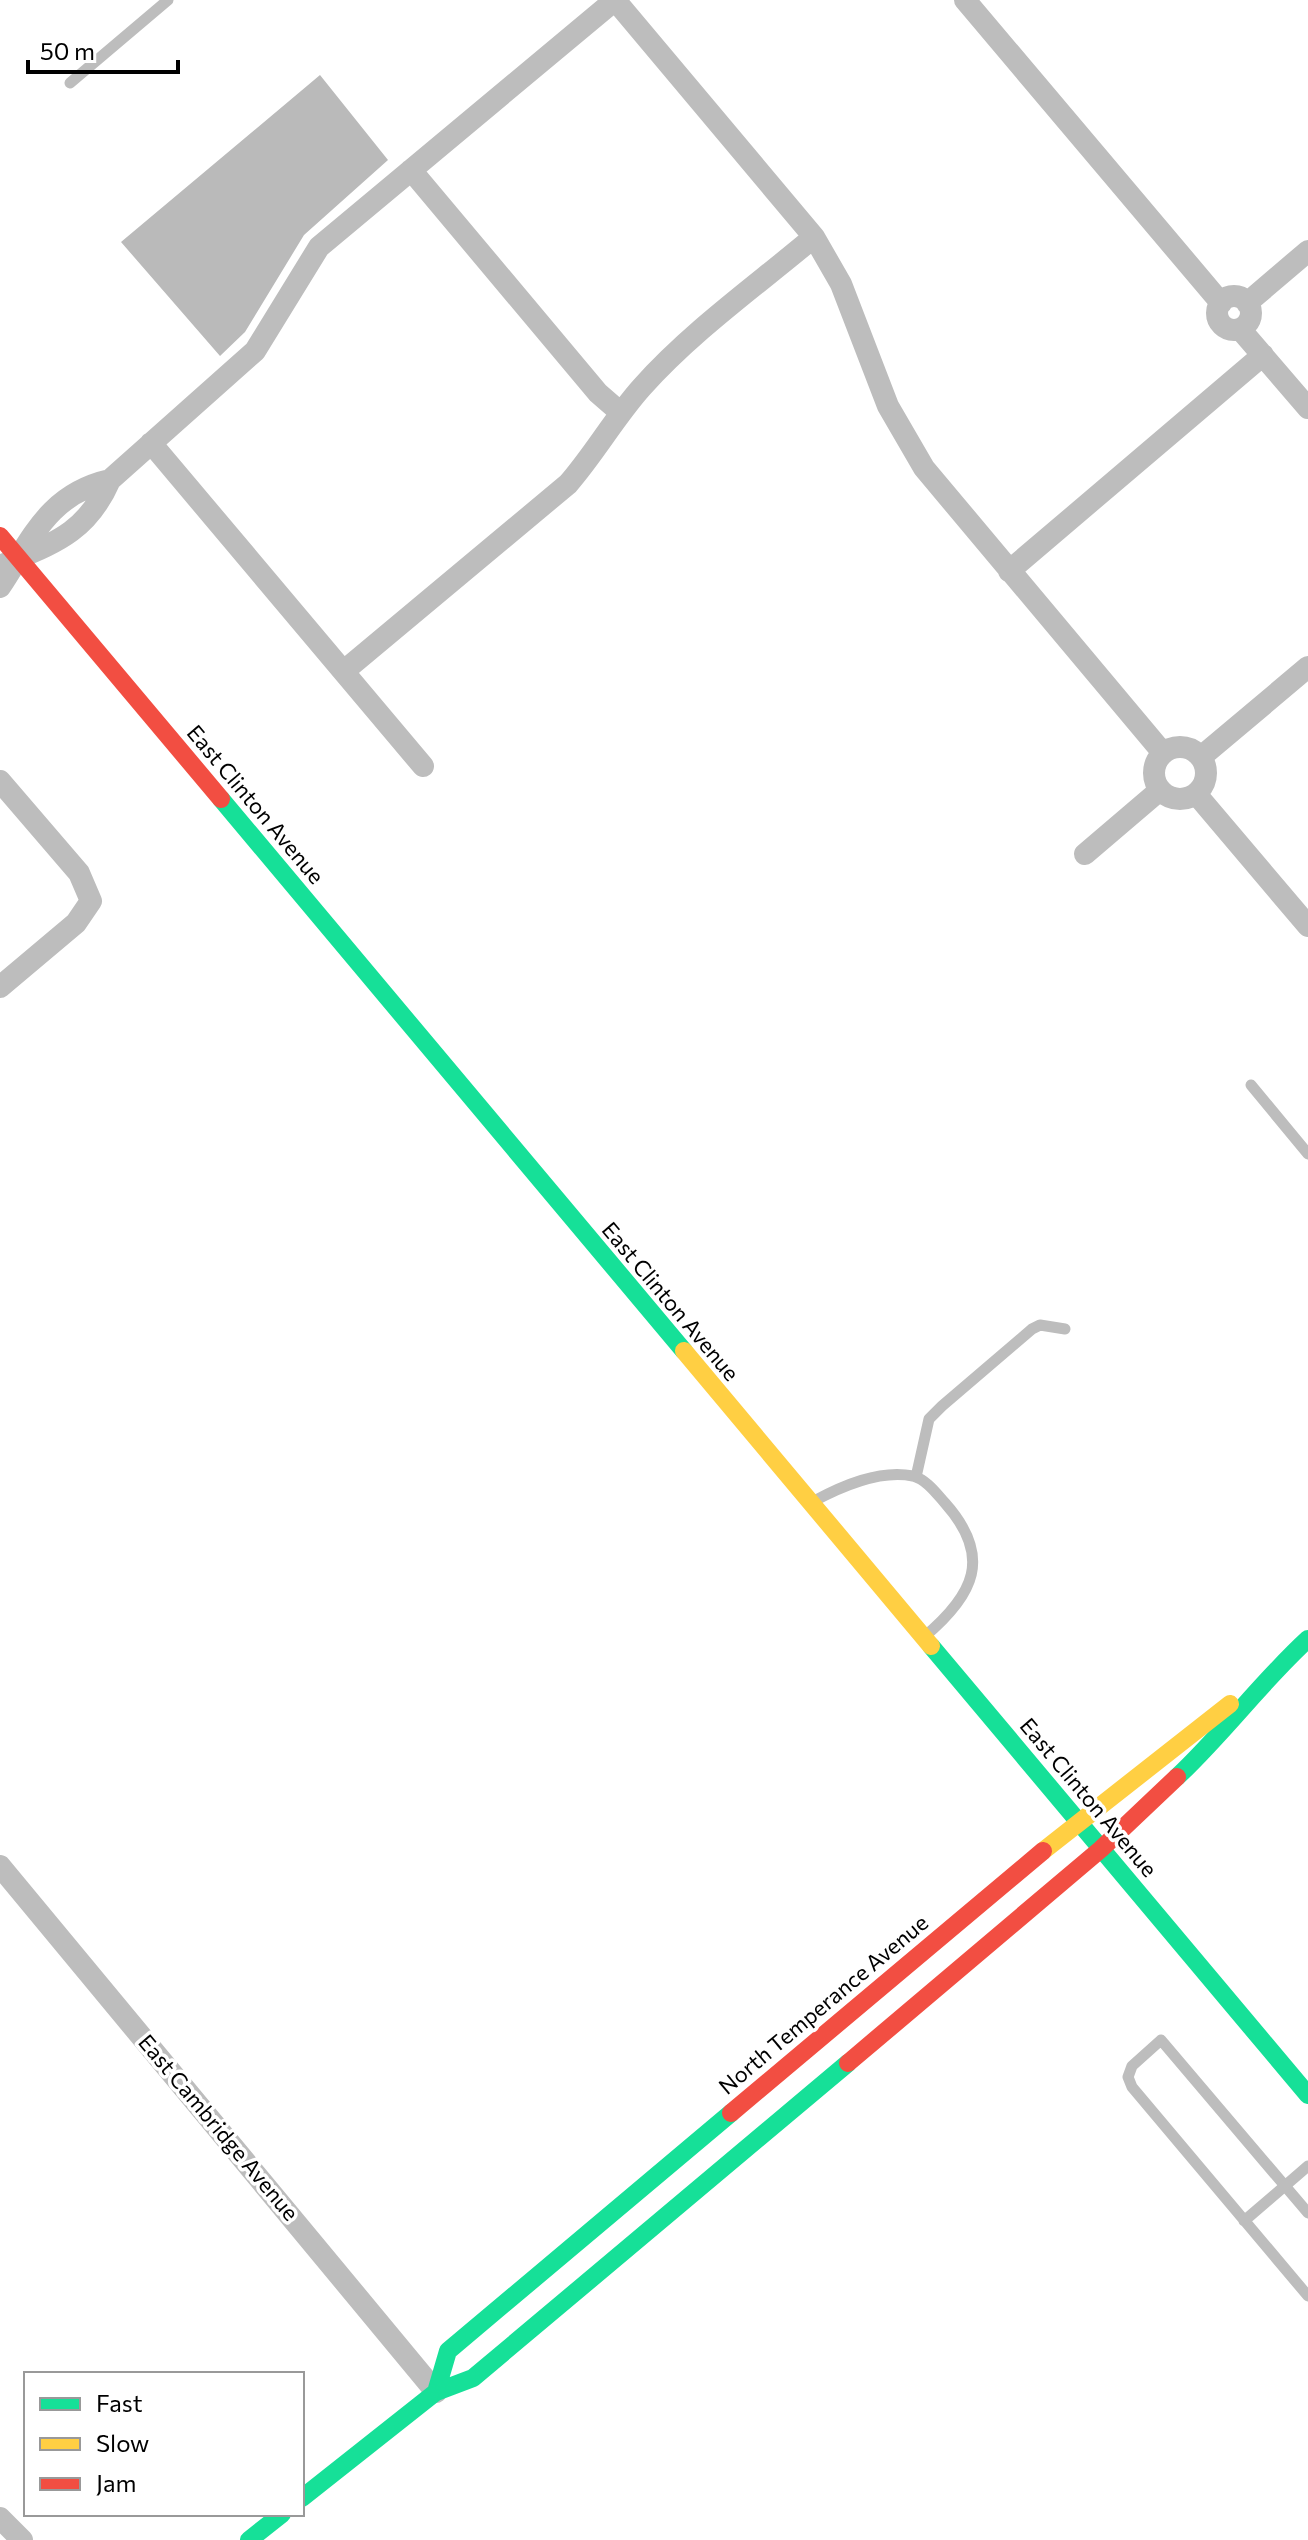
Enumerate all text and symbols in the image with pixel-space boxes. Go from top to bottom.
scale bar [28,24,178,74]
text: 50 m [40,36,95,65]
street label: East Clinton Avenue [182,719,330,889]
street label: East Clinton Avenue [597,1216,745,1386]
street label: East Clinton Avenue [1015,1712,1163,1882]
street label: North Temperance Avenue [713,1909,933,2099]
street label: East Cambridge Avenue [133,2028,305,2226]
legend [24,2372,304,2516]
text: Fast [96,2388,143,2417]
text: Slow [96,2428,149,2457]
text: Jam [96,2468,136,2497]

